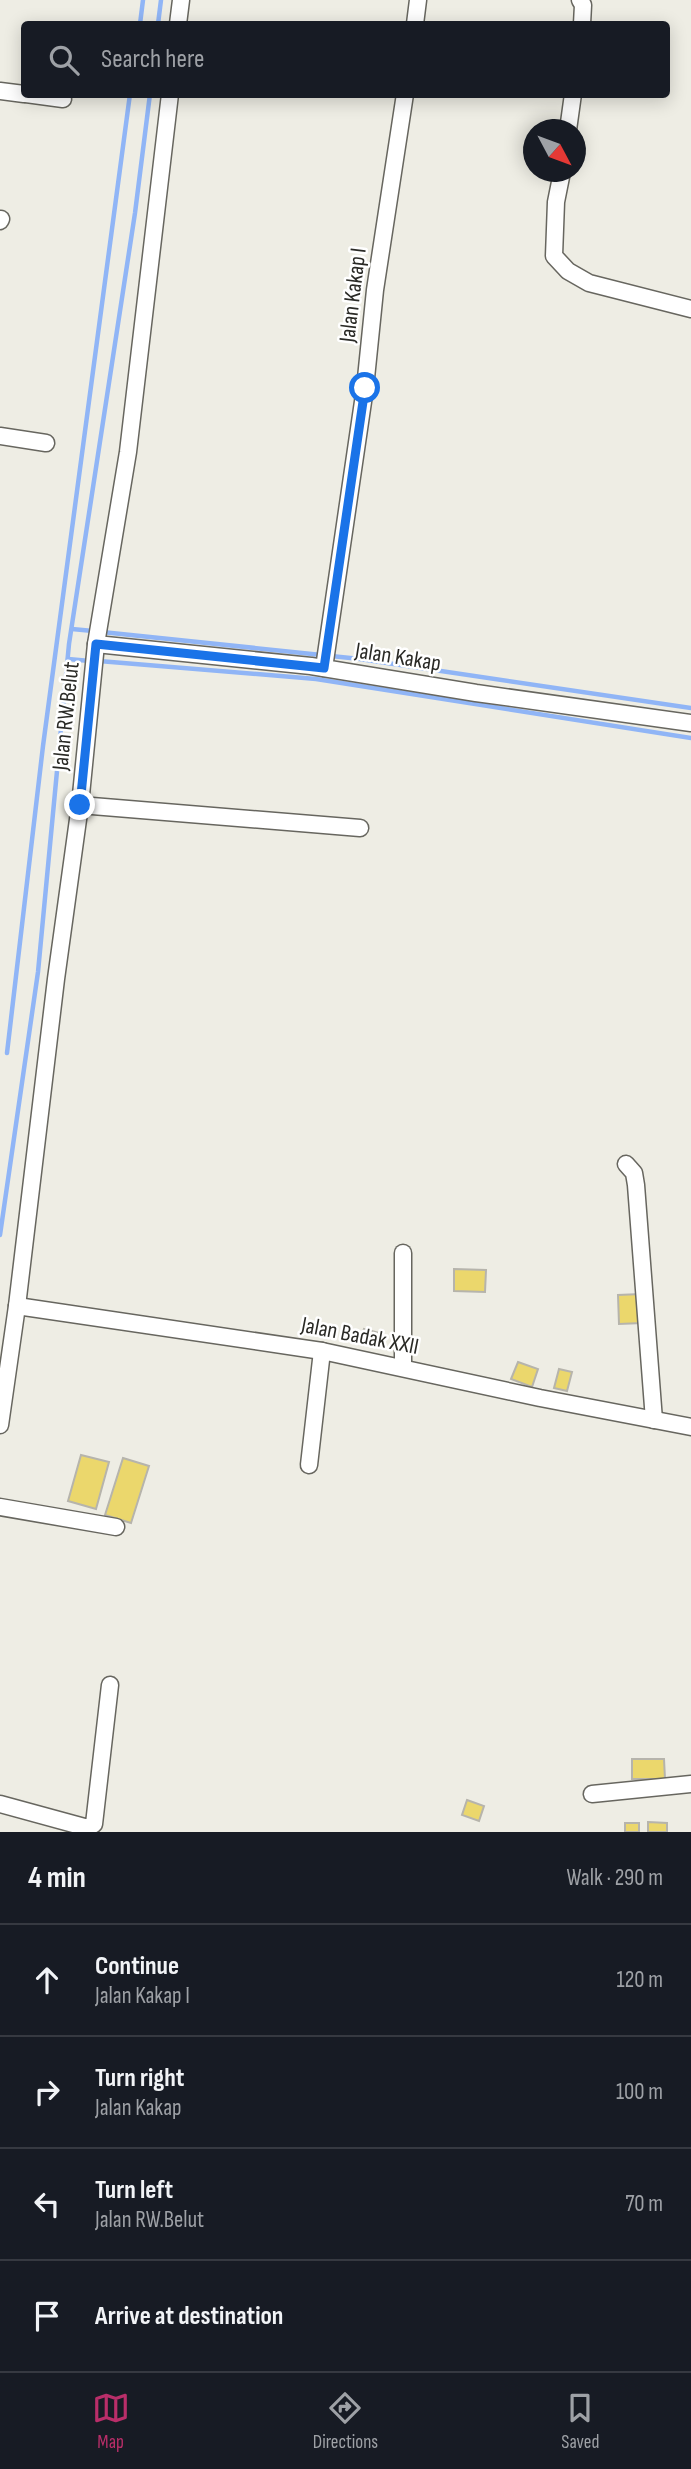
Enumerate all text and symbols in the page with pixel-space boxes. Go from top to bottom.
search box [21,21,670,98]
icon: search [45,41,83,79]
text: Search here [101,44,204,75]
north arrow [523,119,586,182]
street label: Jalan Kakap I [333,246,373,345]
route start [349,372,380,403]
street label: Jalan Kakap [352,636,443,678]
street label: Jalan RW.Belut [46,660,86,773]
route end [64,789,95,820]
street label: Jalan Badak XXII [298,1311,421,1361]
text: 4 min [28,1860,86,1896]
text: Walk · 290 m [566,1864,663,1892]
text: Continue [95,1951,179,1982]
icon: ahead [28,1961,66,1999]
text: 120 m [617,1966,663,1994]
text: Jalan Kakap I [95,1982,190,2010]
text: Turn right [95,2063,184,2094]
icon: right [28,2073,66,2111]
text: 100 m [616,2078,663,2106]
text: Jalan Kakap [95,2094,182,2122]
text: Turn left [95,2175,173,2206]
icon: left [28,2185,66,2223]
text: 70 m [625,2190,663,2218]
text: Jalan RW.Belut [95,2206,204,2234]
icon: arrive [28,2297,66,2335]
text: Arrive at destination [95,2301,283,2332]
tab: Map [92,2389,130,2454]
tab: Directions [313,2389,378,2454]
tab: Saved [561,2389,599,2454]

